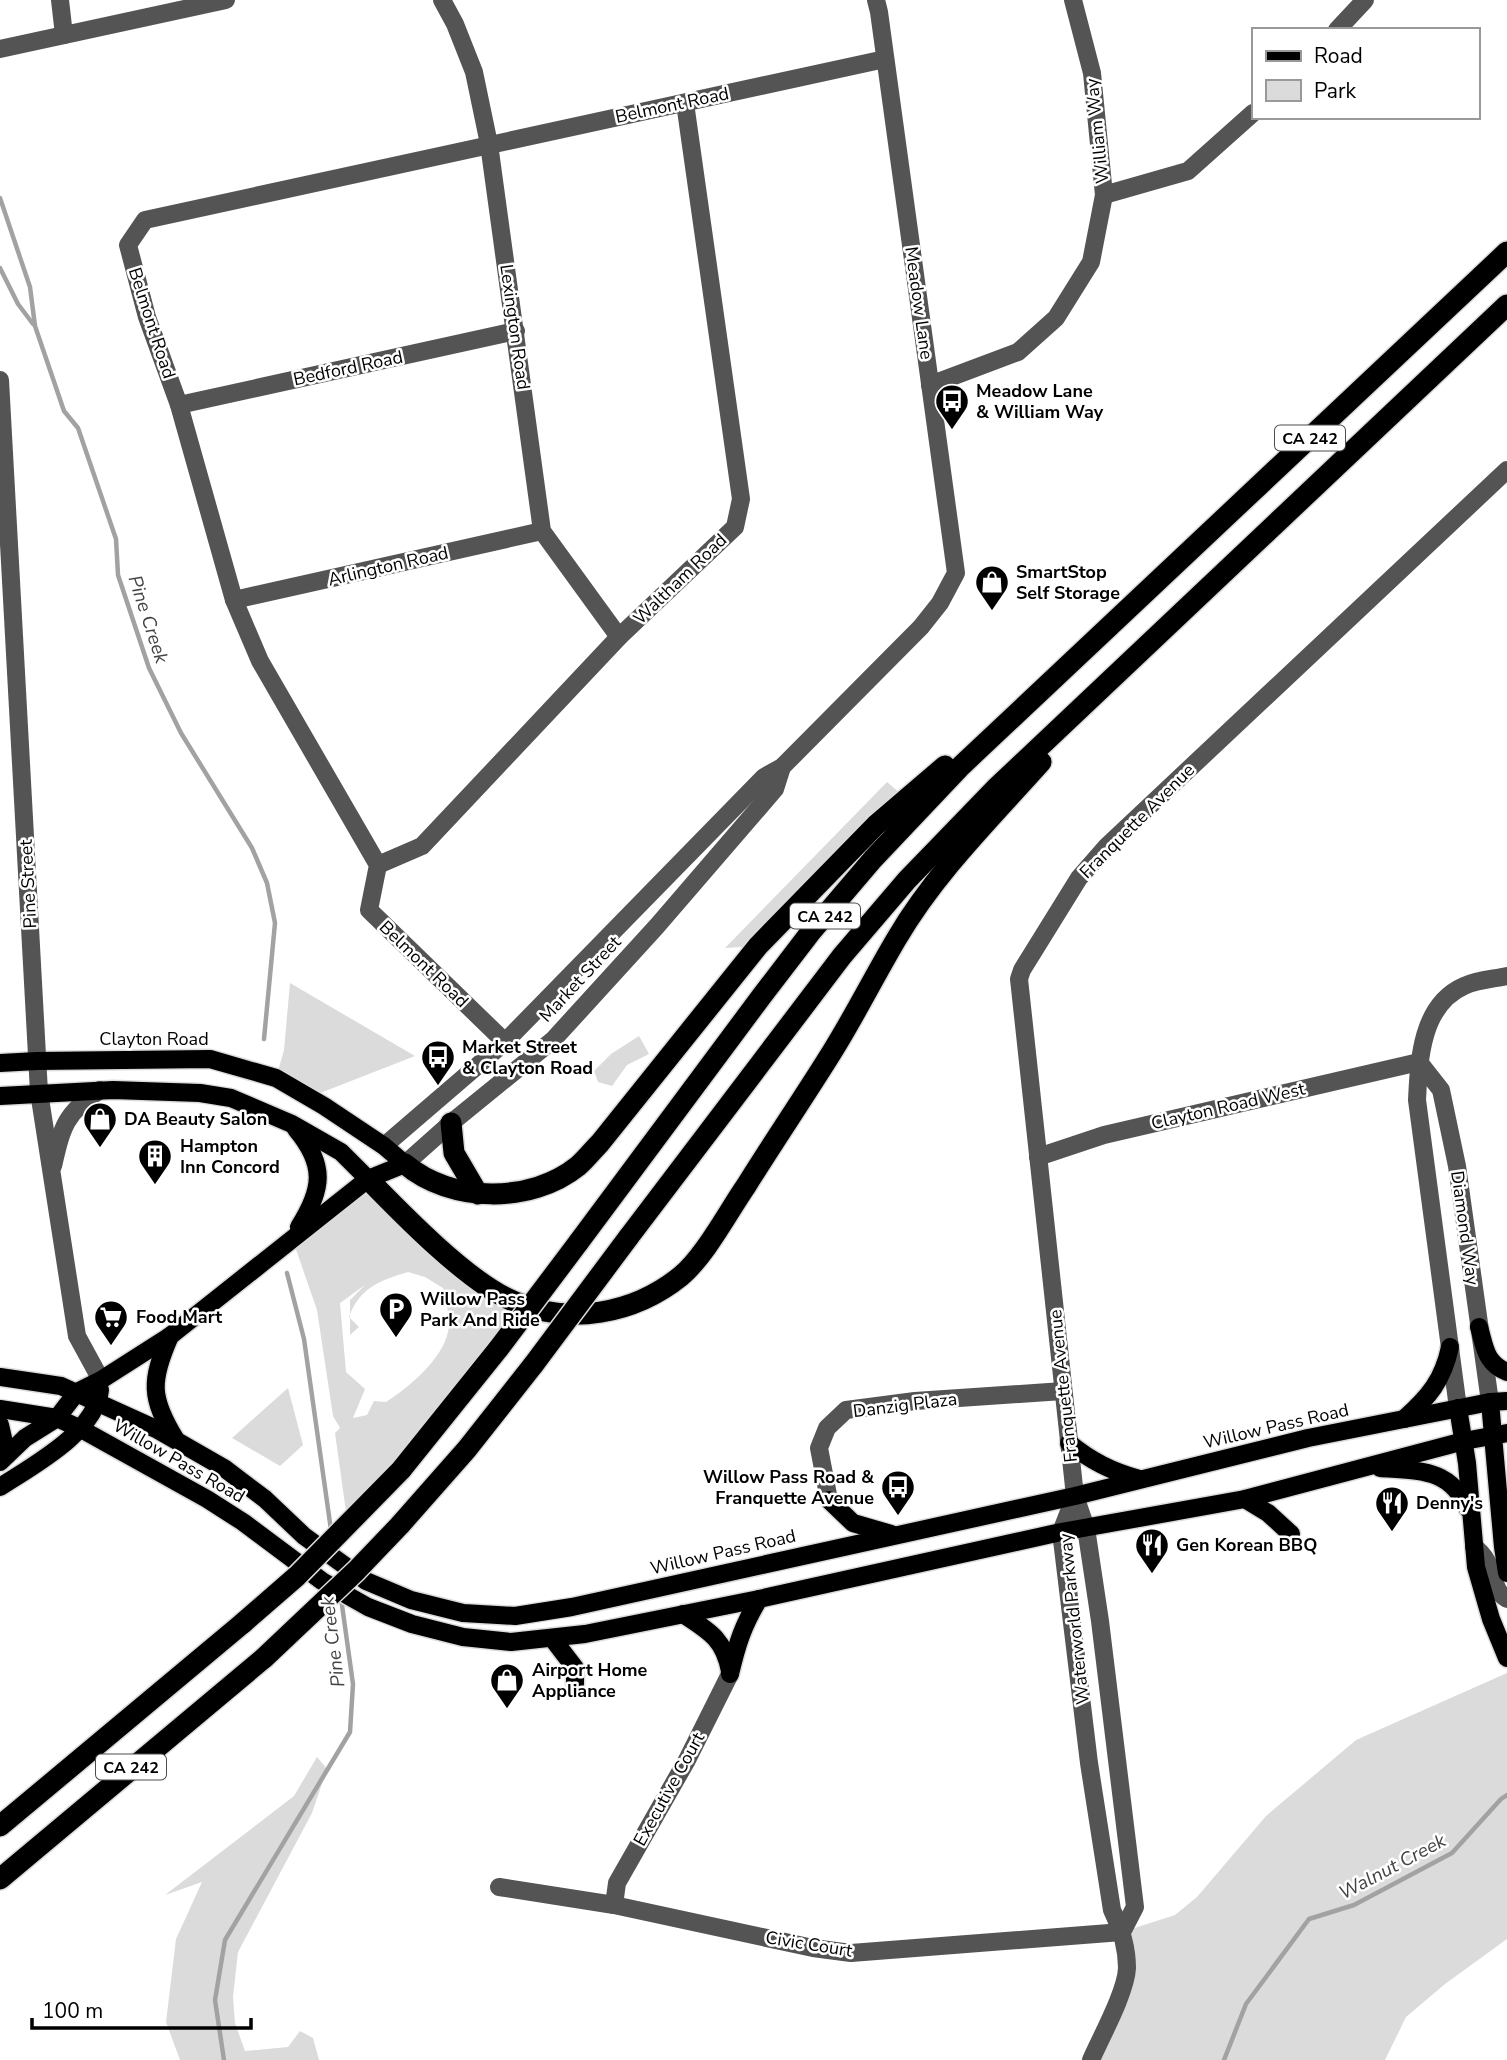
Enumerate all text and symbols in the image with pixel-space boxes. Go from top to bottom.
legend [1252,28,1479,119]
text: Road [1314,42,1363,70]
street label: William Way [1079,76,1114,185]
text: Park [1314,77,1356,105]
street label: Belmont Road [613,81,731,129]
street label: Meadow Lane [899,245,939,361]
street label: Lexington Road [494,263,536,391]
street label: Belmont Road [123,264,181,382]
street label: Bedford Road [291,345,405,391]
place label: Meadow Lane & William Way [976,379,1104,424]
bus stop icon: Meadow Lane & William Way [933,382,971,431]
road number: CA 242 [1275,426,1345,450]
street label: Waltham Road [628,528,732,630]
street label: Arlington Road [325,540,451,592]
place label: SmartStop Self Storage [1016,560,1120,605]
shop icon: SmartStop Self Storage [973,563,1011,612]
water label: Pine Creek [122,572,175,667]
street label: Franquette Avenue [1074,758,1200,884]
street label: Pine Street [14,838,42,929]
road number: CA 242 [790,904,860,928]
street label: Belmont Road [374,915,474,1013]
street label: Market Street [534,930,627,1027]
street label: Clayton Road [99,1027,209,1051]
place label: Market Street & Clayton Road [462,1035,593,1080]
bus stop icon: Market Street & Clayton Road [419,1038,457,1087]
street label: Clayton Road West [1149,1076,1308,1135]
shop icon: DA Beauty Salon [81,1100,119,1149]
place label: DA Beauty Salon [124,1107,267,1131]
place label: Hampton Inn Concord [180,1134,280,1179]
building icon: Hampton Inn Concord [136,1137,174,1186]
street label: Diamond Way [1445,1169,1485,1288]
place label: Willow Pass Park And Ride [420,1287,540,1332]
parking icon: Willow Pass Park And Ride [377,1290,415,1339]
supermarket icon: Food Mart [92,1298,130,1347]
place label: Food Mart [136,1305,222,1329]
street label: Franquette Avenue [1043,1308,1083,1464]
street label: Danzig Plaza [851,1387,959,1423]
street label: Willow Pass Road [1201,1398,1351,1454]
street label: Willow Pass Road [109,1413,249,1509]
place label: Willow Pass Road & Franquette Avenue [703,1465,875,1510]
bus stop icon: Willow Pass Road & Franquette Avenue [879,1468,917,1517]
restaurant icon: Denny's [1373,1484,1411,1533]
place label: Denny's [1416,1491,1483,1515]
street label: Willow Pass Road [648,1524,798,1580]
restaurant icon: Gen Korean BBQ [1133,1526,1171,1575]
street label: Waterworld Parkway [1053,1531,1095,1706]
place label: Gen Korean BBQ [1176,1533,1317,1557]
water label: Pine Creek [314,1594,351,1689]
place label: Airport Home Appliance [532,1658,648,1703]
shop icon: Airport Home Appliance [488,1661,526,1710]
street label: Executive Court [628,1727,710,1850]
road number: CA 242 [96,1754,166,1779]
water label: Walnut Creek [1334,1828,1451,1906]
street label: Civic Court [764,1925,855,1963]
scale bar [32,1986,250,2030]
text: 100 m [42,1997,103,2025]

